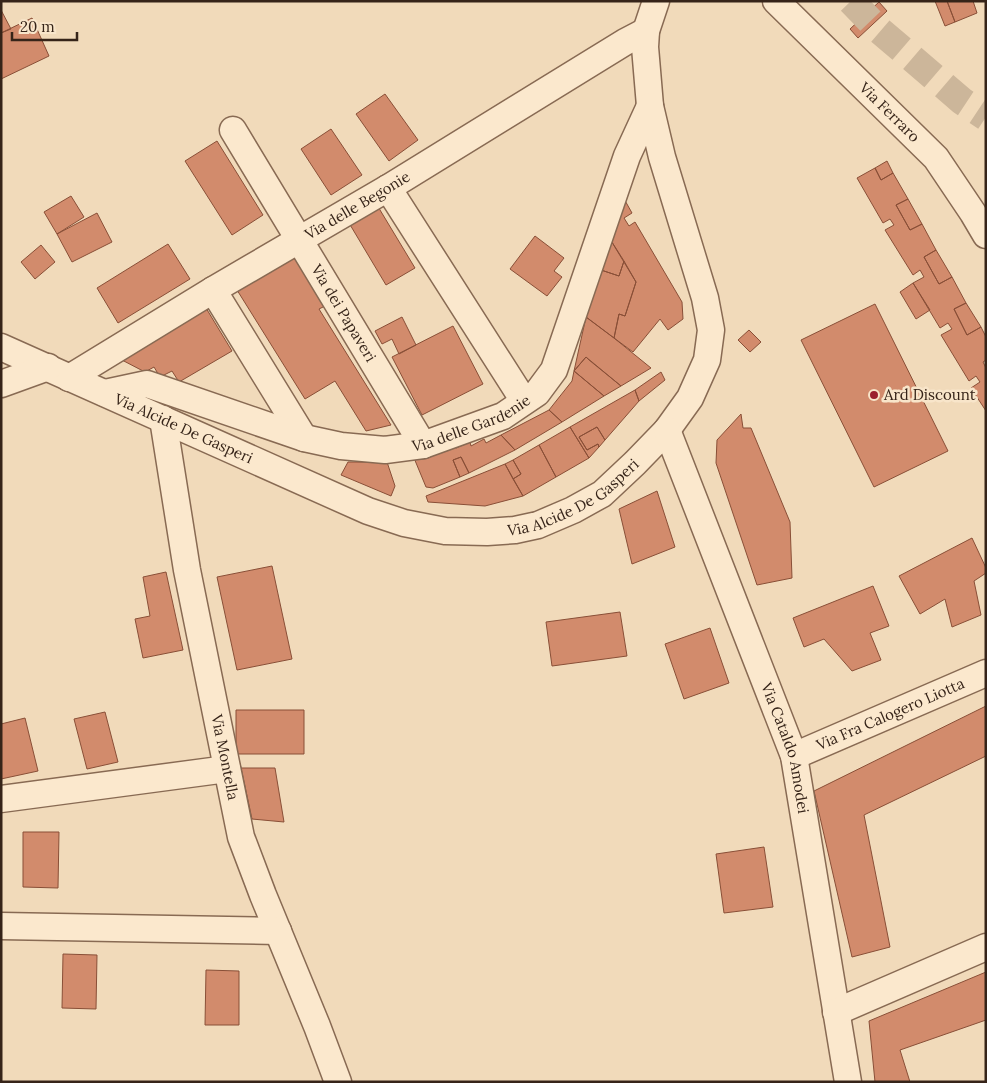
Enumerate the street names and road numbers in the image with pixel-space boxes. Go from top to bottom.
street label: Via Ferraro [855,77,924,146]
street label: Via delle Begonie [300,167,413,244]
street label: Via dei Papaveri [307,260,381,365]
street label: Via Alcide De Gasperi [111,389,256,467]
street label: Via delle Gardenie [410,390,534,455]
street label: Via Alcide De Gasperi [506,454,643,540]
street label: Via Fra Calogero Liotta [812,673,967,755]
street label: Via Cataldo Amodei [757,679,813,815]
street label: Via Montella [207,712,243,802]

